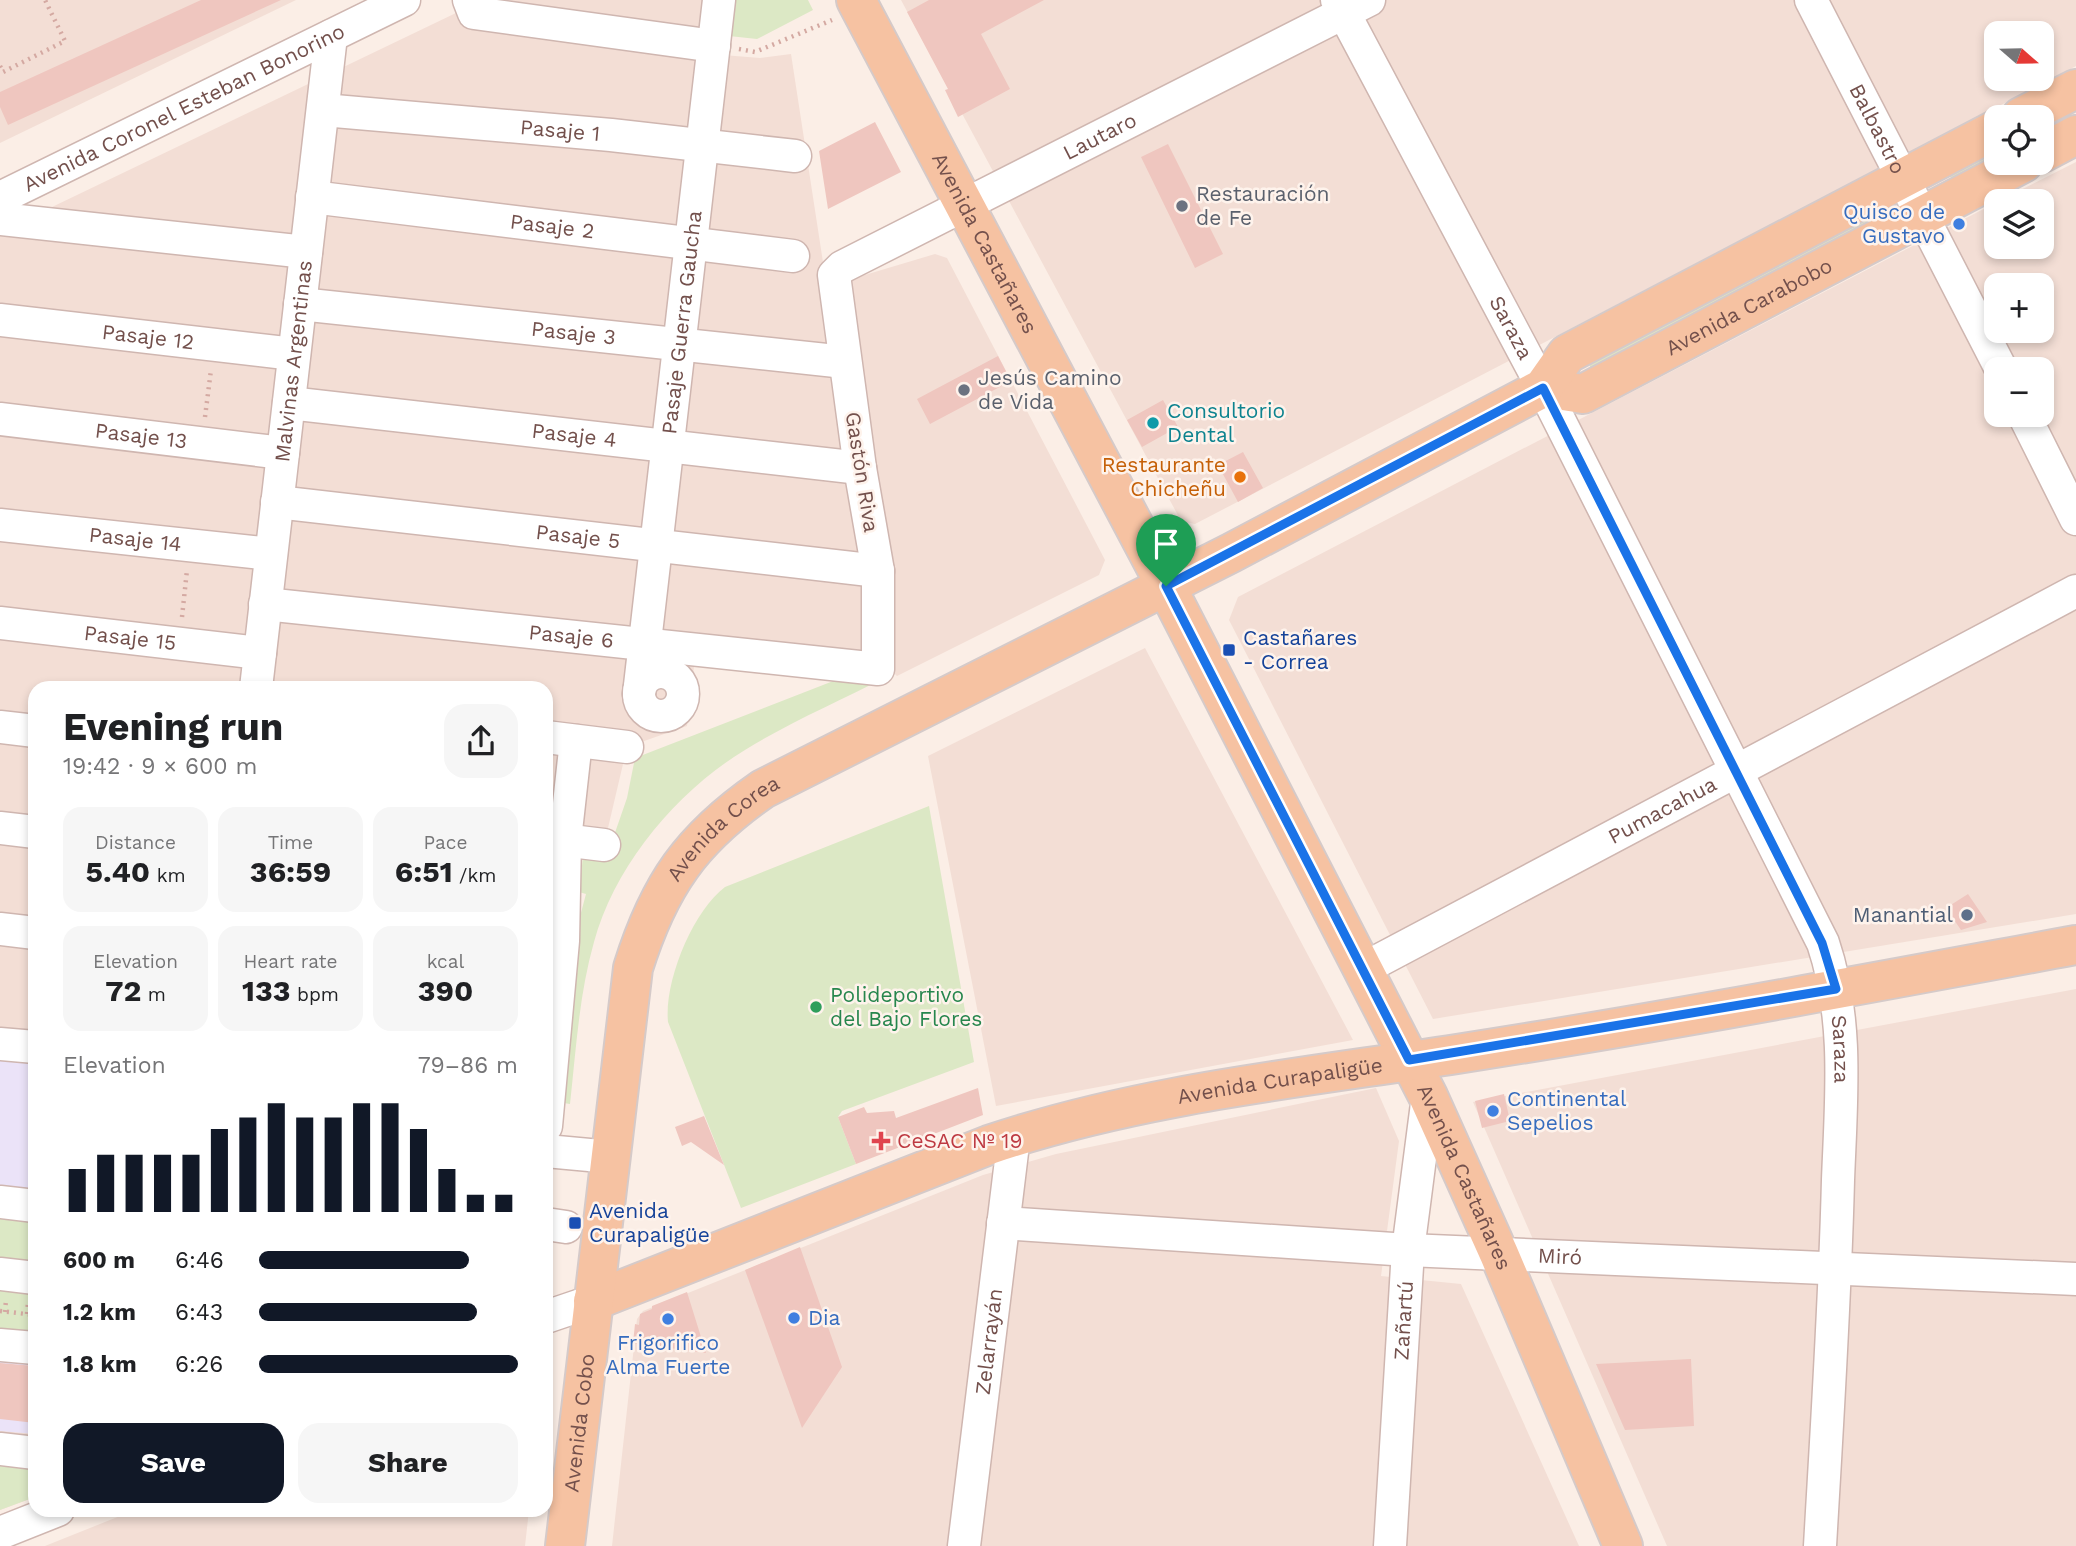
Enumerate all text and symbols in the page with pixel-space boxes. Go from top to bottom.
street label: Avenida Coronel Esteban Bonorino [19,18,349,197]
north arrow [1984,21,2054,91]
map controls [1984,21,2054,427]
street label: Balbastro [1844,79,1911,178]
button: locate [1984,105,2054,175]
street label: Lautaro [1059,107,1140,165]
street label: Pasaje 1 [519,114,601,146]
street label: Avenida Castañares [927,148,1043,338]
place label: Restauración de Fe [1196,181,1330,230]
button: layers [1984,189,2054,259]
marker: Restauración de Fe [1174,198,1190,214]
place label: Quisco de Gustavo [1843,199,1945,248]
street label: Pasaje 2 [509,208,596,244]
street label: Pasaje Guerra Gaucha [656,209,707,436]
marker: Quisco de Gustavo [1951,216,1967,232]
street label: Avenida Carabobo [1661,252,1836,360]
street label: Malvinas Argentinas [269,259,317,463]
button: + [1984,273,2054,343]
street label: Saraza [1484,291,1539,364]
street label: Pasaje 3 [530,316,617,350]
street label: Pasaje 12 [101,319,195,354]
button: − [1984,357,2054,427]
place label: Jesús Camino de Vida [978,365,1122,414]
marker: Jesús Camino de Vida [956,382,972,398]
place label: Consultorio Dental [1167,398,1285,447]
street label: Gastón Riva [841,410,884,534]
marker: Consultorio Dental [1145,415,1161,431]
street label: Pasaje 13 [94,418,189,453]
street label: Pasaje 4 [530,418,618,452]
place label: Restaurante Chicheñu [1102,452,1226,501]
marker: Restaurante Chicheñu [1232,469,1248,485]
pin [1136,514,1196,586]
street label: Pasaje 5 [535,519,622,553]
street label: Pasaje 14 [88,522,183,556]
icon: arrive [1147,525,1185,563]
street label: Pasaje 6 [528,619,615,653]
street label: Pasaje 15 [83,620,178,655]
place label: Castañares - Correa [1243,625,1357,674]
marker: Castañares - Correa [1221,642,1237,658]
button: share [444,704,518,778]
text: Evening run [63,705,283,749]
text: 19:42 · 9 × 600 m [63,753,257,780]
street label: Avenida Corea [661,770,783,886]
street label: Pumacahua [1604,771,1721,849]
text: Distance [95,831,176,854]
text: Time [268,831,313,854]
text: Pace [424,831,467,854]
text: 5.40 [85,854,150,889]
text: 36:59 [250,854,331,889]
text: 6:51 [395,854,453,889]
text: km [150,864,186,887]
text: /km [453,864,496,887]
place label: Manantial [1853,902,1954,927]
marker: Manantial [1959,907,1975,923]
text: Elevation [93,950,178,973]
text: Heart rate [244,950,337,973]
text: kcal [427,950,464,973]
text: 72 [105,973,141,1008]
text: 133 [242,973,291,1008]
text: 390 [418,973,473,1008]
place label: Polideportivo del Bajo Flores [830,982,982,1031]
text: m [141,983,166,1006]
text: bpm [291,983,339,1006]
marker: Polideportivo del Bajo Flores [808,999,824,1015]
street label: Saraza [1827,1014,1855,1084]
text: Elevation [63,1052,166,1079]
text: 79–86 m [418,1052,518,1079]
street label: Avenida Curapaligüe [1175,1052,1384,1109]
street label: Avenida Castañares [1412,1080,1517,1273]
place label: Continental Sepelios [1507,1086,1627,1135]
marker: Continental Sepelios [1485,1103,1501,1119]
place label: CeSAC Nº 19 [897,1128,1023,1153]
marker: CeSAC Nº 19 [871,1131,891,1151]
place label: Avenida Curapaligüe [589,1198,710,1247]
marker: Avenida Curapaligüe [567,1215,583,1231]
street label: Miró [1537,1243,1583,1270]
text: 600 m [63,1247,135,1274]
text: 6:46 [175,1247,224,1274]
street label: Zañartú [1388,1280,1418,1361]
street label: Zelarrayán [970,1287,1007,1396]
text: 1.2 km [63,1299,136,1326]
text: 6:43 [175,1299,223,1326]
place label: Dia [808,1305,841,1330]
marker: Dia [786,1310,802,1326]
marker: Frigorifico Alma Fuerte [660,1311,676,1327]
place label: Frigorifico Alma Fuerte [606,1330,730,1379]
text: 1.8 km [63,1351,137,1378]
text: 6:26 [175,1351,223,1378]
street label: Avenida Cobo [558,1352,600,1493]
button: Save [63,1423,284,1503]
button: Share [298,1423,518,1503]

